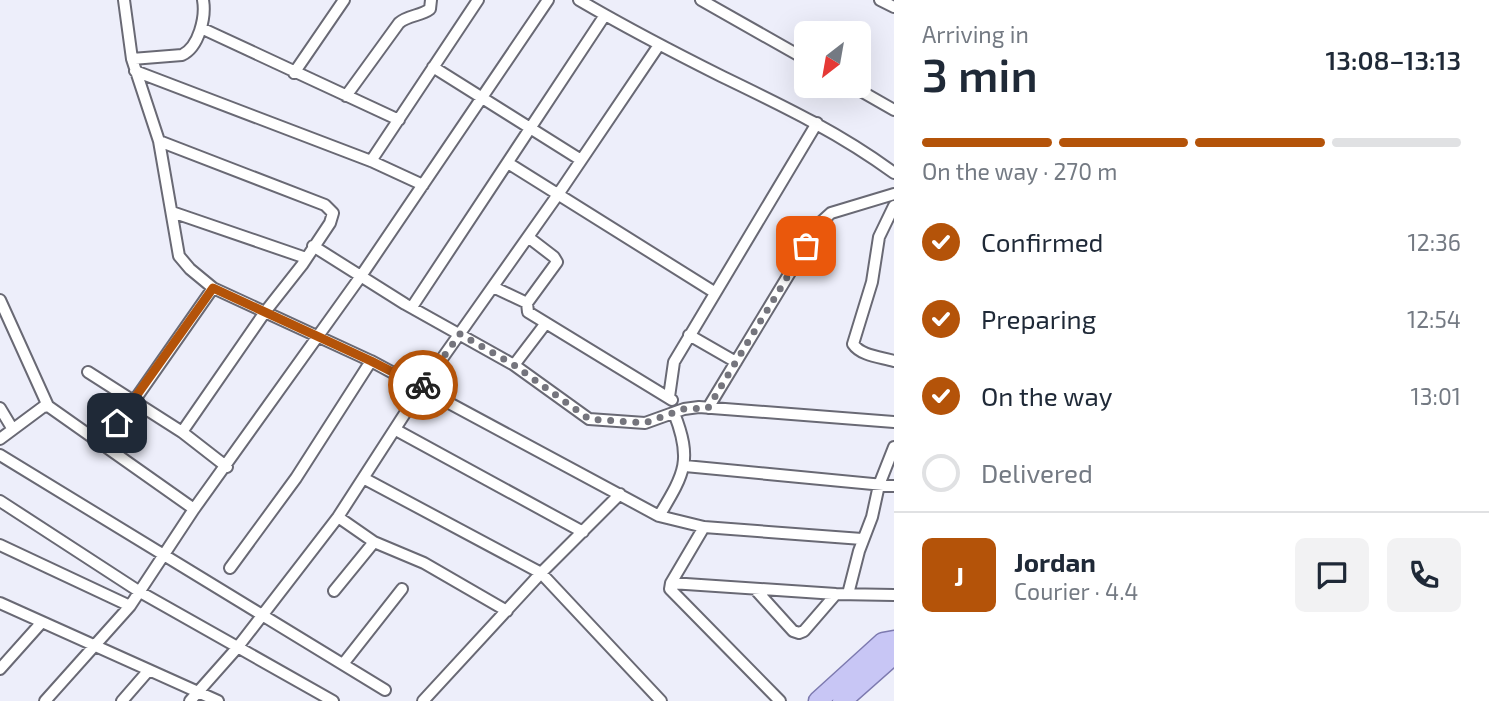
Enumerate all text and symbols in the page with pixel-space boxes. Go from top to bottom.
text: Arriving in [922,20,1029,48]
north arrow [794,21,872,98]
map controls [794,21,871,98]
text: 13:08–13:13 [1325,44,1461,75]
text: 3 min [922,46,1038,101]
text: On the way · 270 m [922,157,1117,185]
pin [776,216,836,276]
icon: check [922,223,960,261]
text: Confirmed [981,226,1104,257]
icon: bag [787,227,825,265]
text: 12:36 [1408,228,1461,256]
icon: check [922,300,960,338]
text: Preparing [981,303,1096,334]
text: 12:54 [1407,305,1461,333]
courier [388,350,458,420]
icon: bike [404,366,442,404]
icon: check [922,377,960,415]
text: On the way [981,380,1112,411]
text: 13:01 [1411,382,1461,410]
pin [87,393,147,453]
icon: home [98,404,136,442]
text: Delivered [981,457,1093,488]
button: chat [1295,538,1369,612]
button: phone [1387,538,1461,612]
text: Jordan [1014,546,1096,577]
text: J [954,560,964,591]
text: Courier · 4.4 [1014,577,1138,605]

